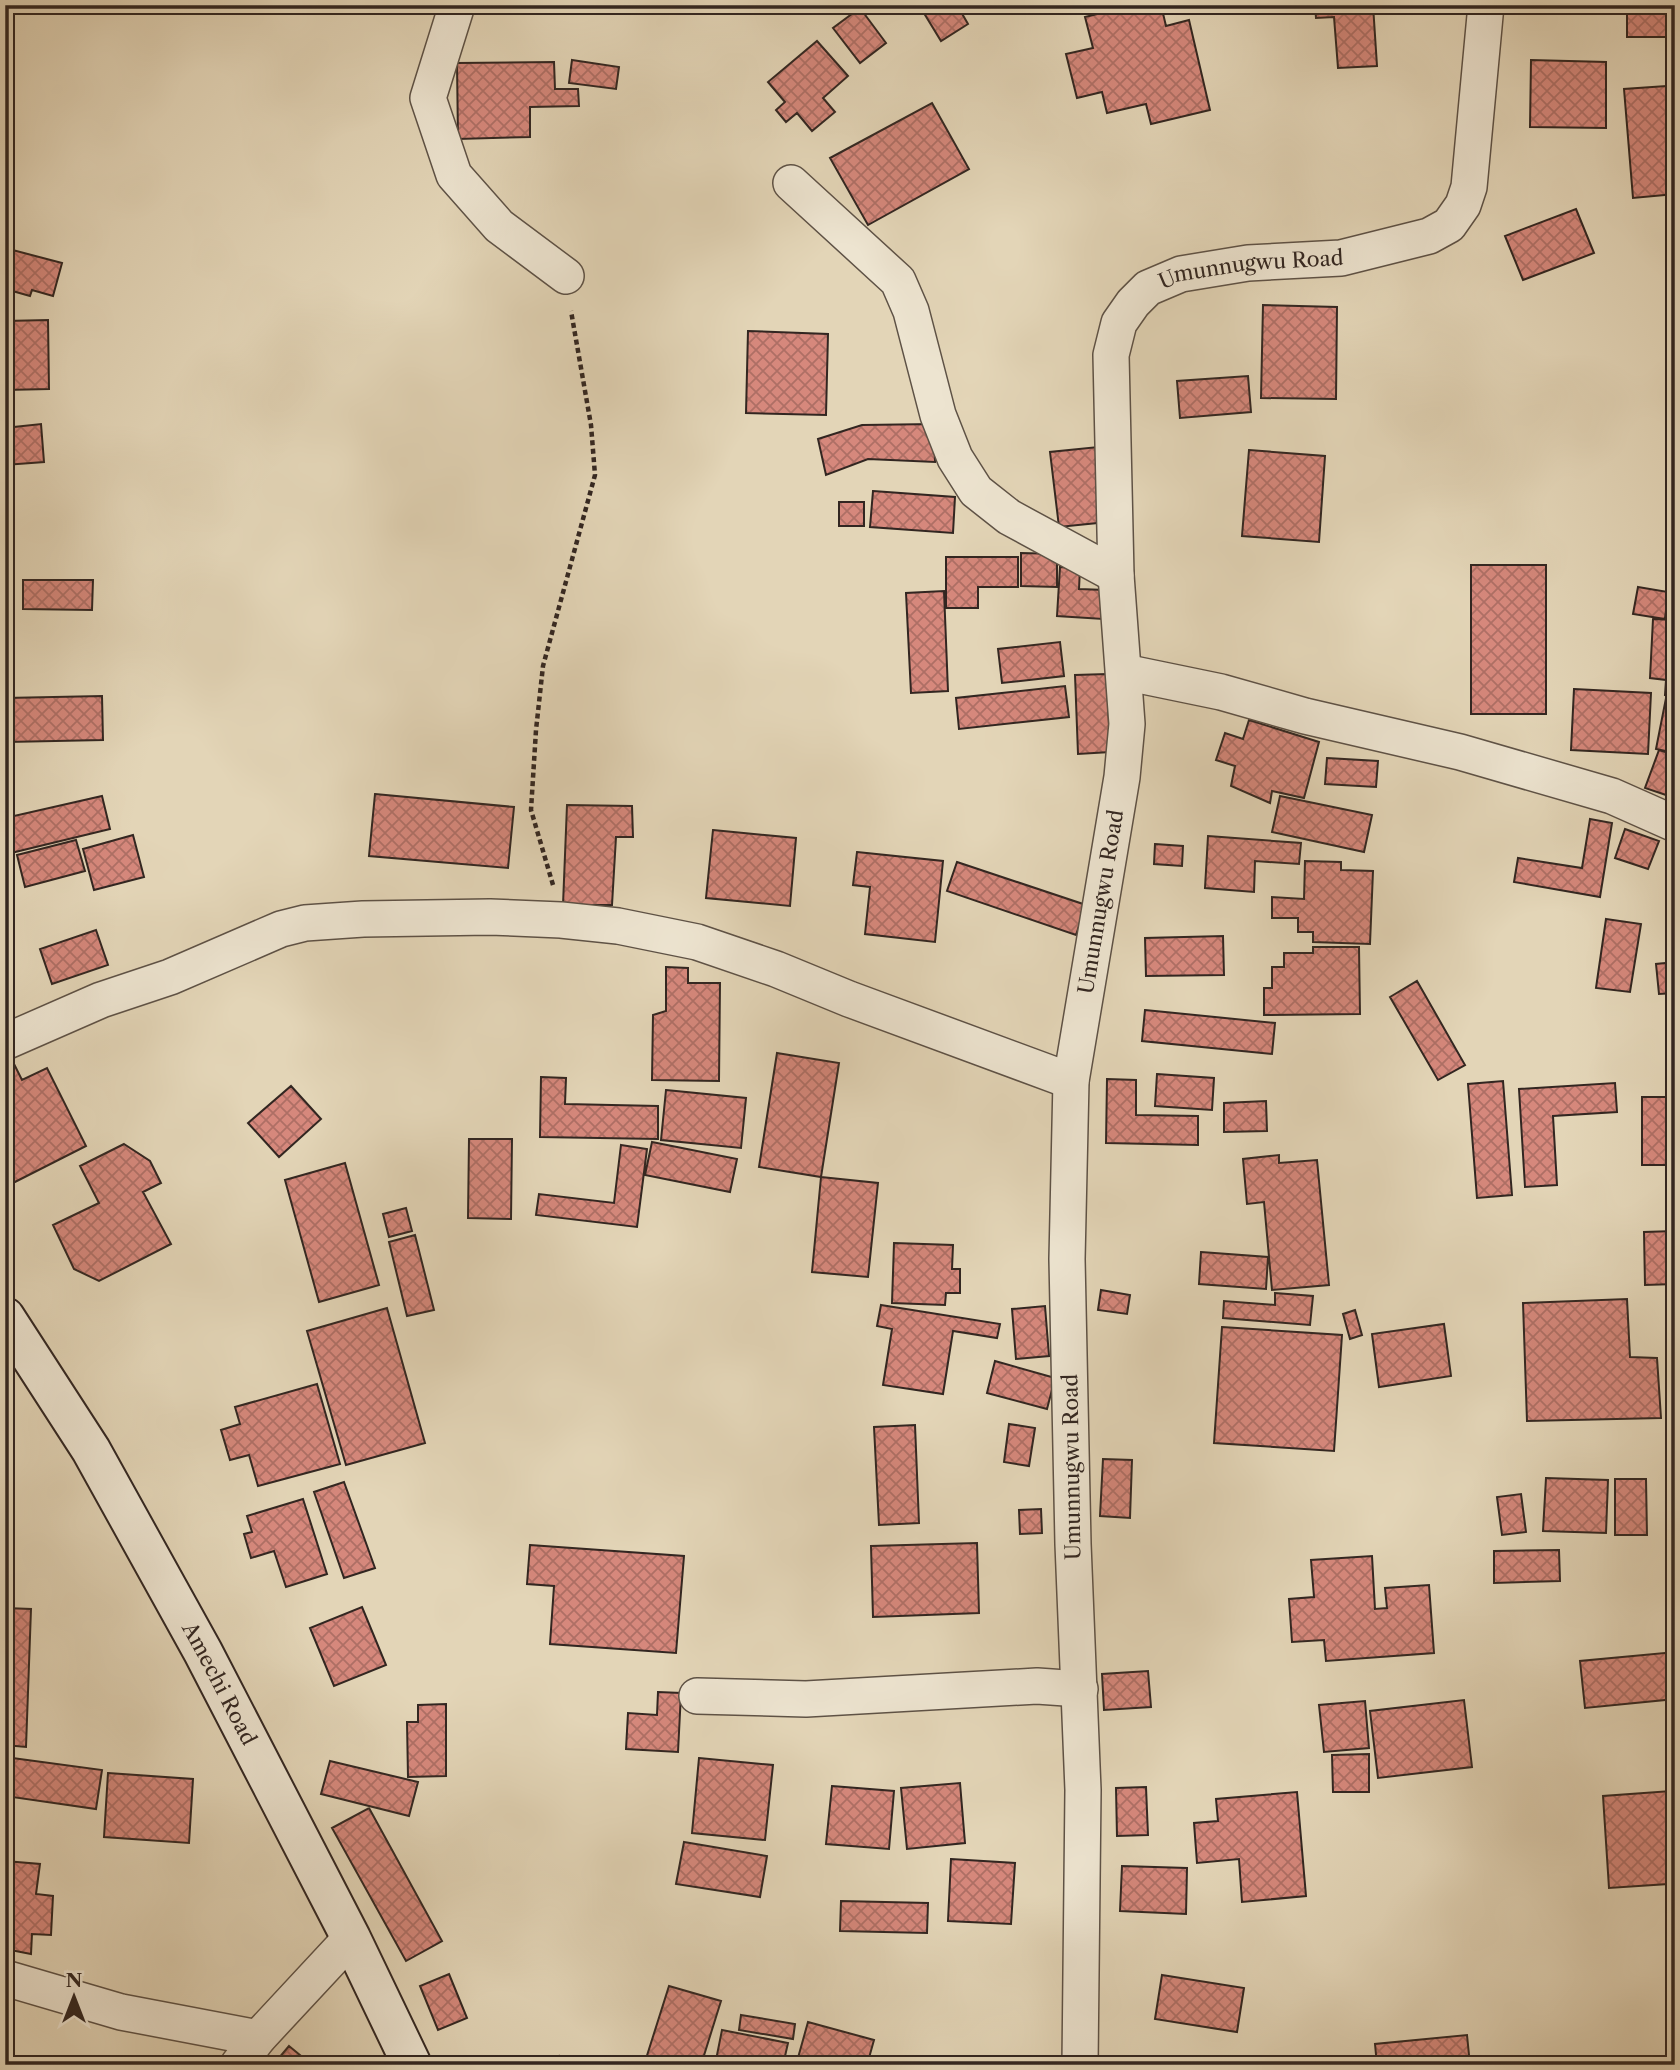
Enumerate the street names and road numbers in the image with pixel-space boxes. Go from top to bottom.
street label: Umunnugwu Road [1155,245,1344,294]
street label: Umunnugwu Road [1073,808,1128,996]
street label: Umunnugwu Road [1057,1373,1086,1560]
street label: Amechi Road [177,1617,262,1749]

